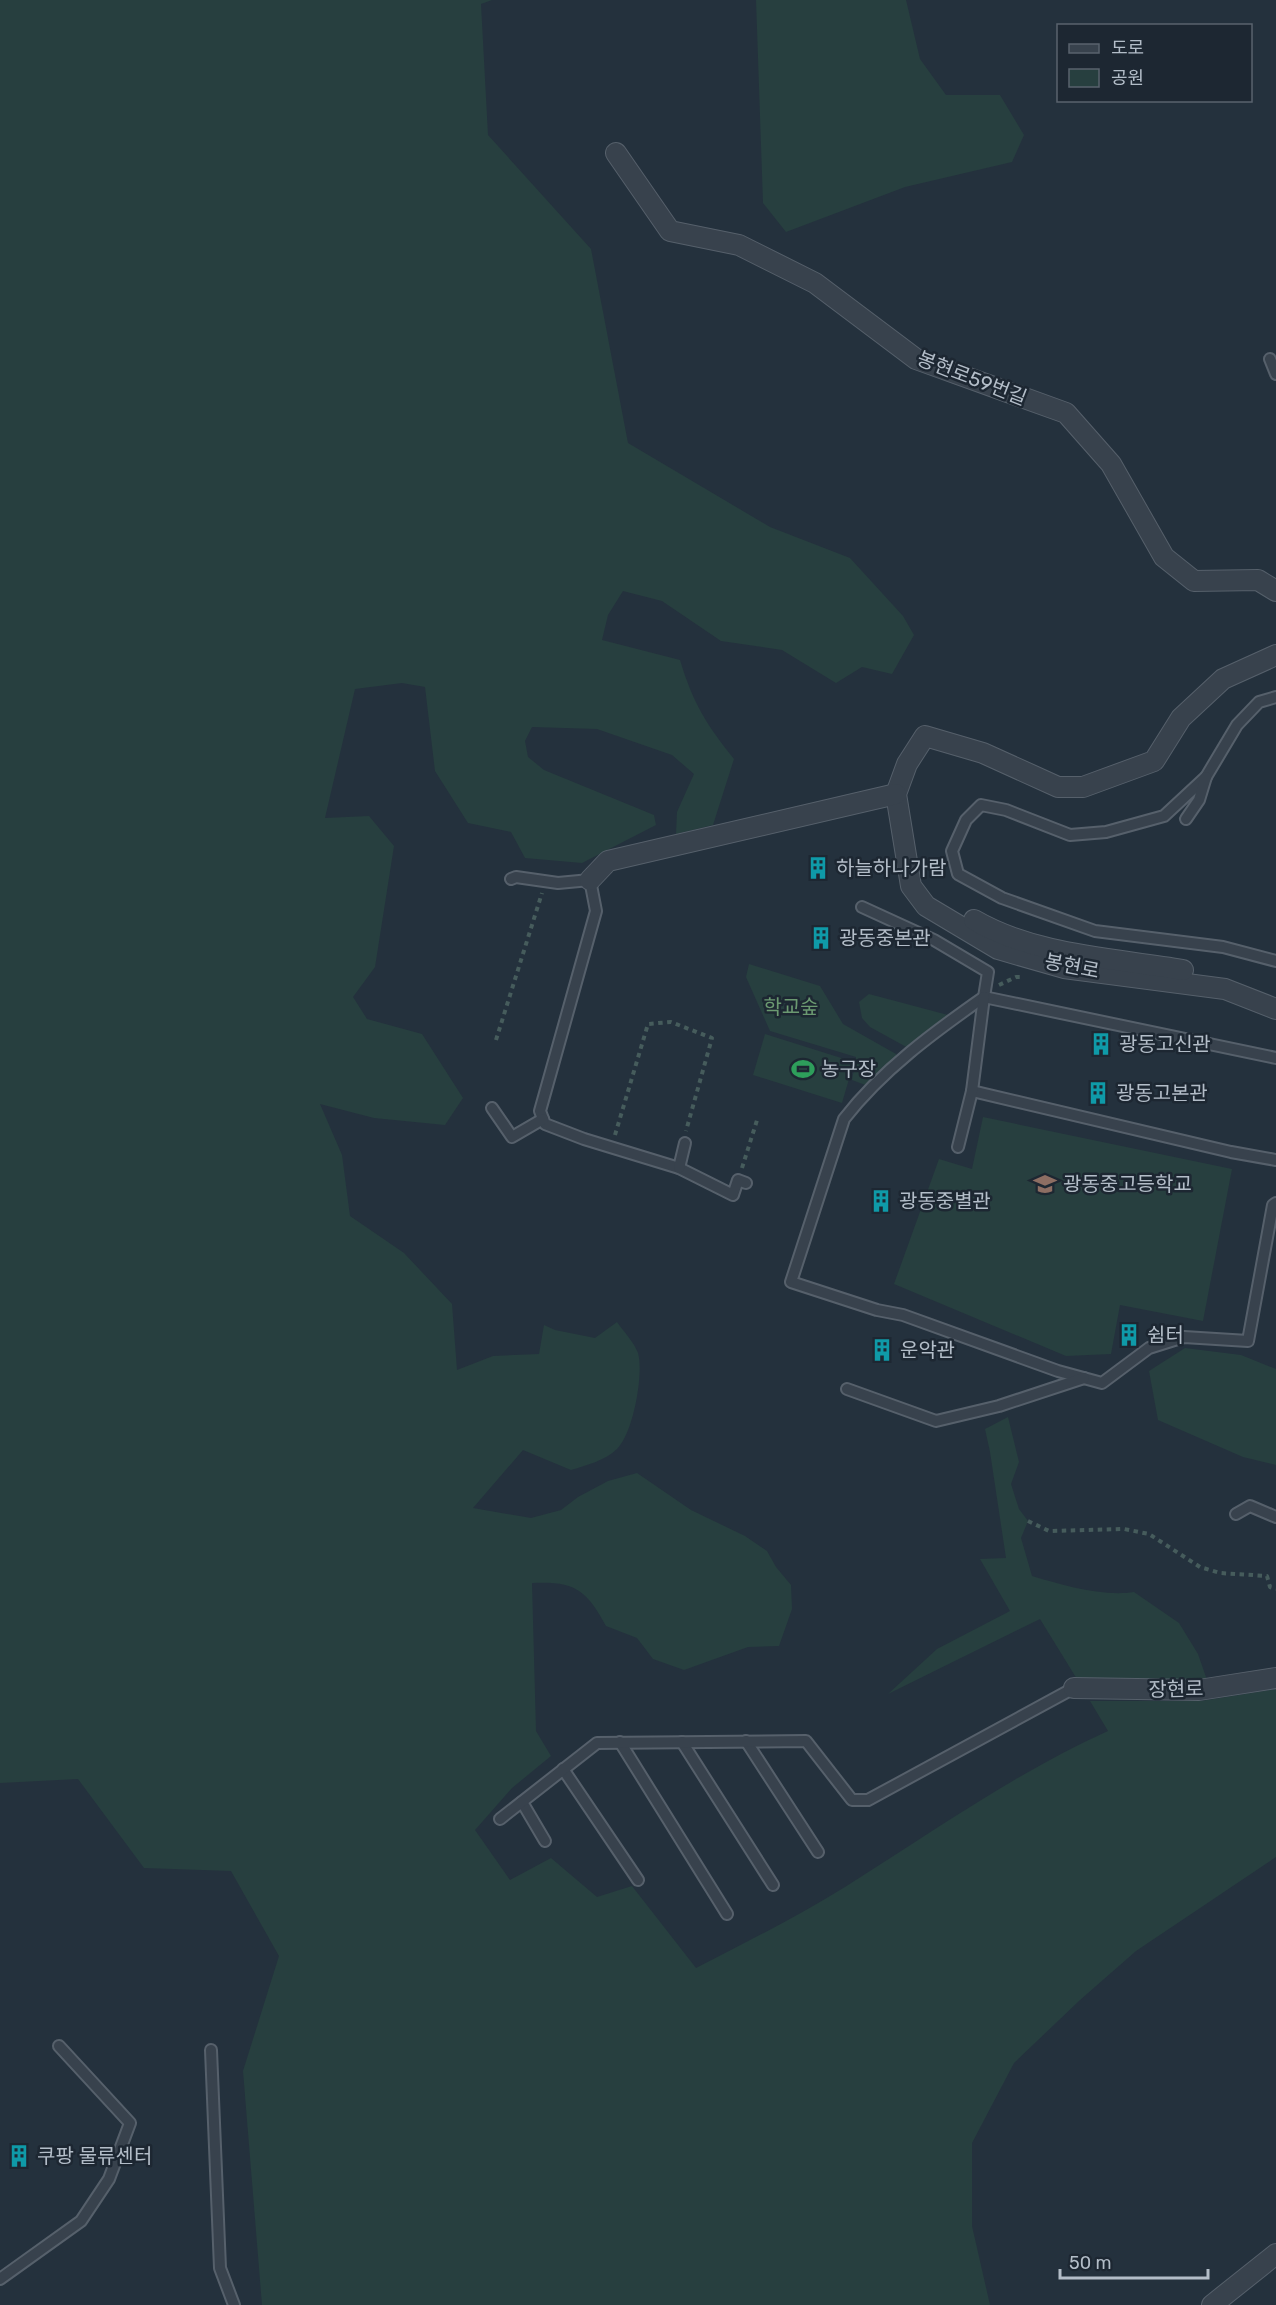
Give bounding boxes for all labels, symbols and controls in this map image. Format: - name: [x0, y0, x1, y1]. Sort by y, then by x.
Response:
- legend: [1057, 24, 1252, 102]
- text: 도로: [1111, 37, 1144, 59]
- text: 공원: [1111, 67, 1144, 89]
- street label: 봉현로59번길: [914, 346, 1030, 410]
- building icon: 하늘하나가람: [805, 855, 831, 881]
- place label: 하늘하나가람: [836, 856, 946, 880]
- building icon: 광동중본관: [808, 925, 834, 951]
- place label: 광동중본관: [839, 926, 931, 950]
- street label: 봉현로: [1043, 949, 1101, 983]
- park label: 학교숲: [763, 995, 819, 1019]
- building icon: 광동고신관: [1088, 1031, 1114, 1057]
- place label: 광동고신관: [1119, 1032, 1211, 1056]
- sports icon: 농구장: [790, 1056, 816, 1082]
- place label: 농구장: [821, 1057, 876, 1081]
- building icon: 광동고본관: [1085, 1080, 1111, 1106]
- place label: 광동고본관: [1116, 1081, 1208, 1105]
- school or university icon: 광동중고등학교: [1032, 1171, 1058, 1197]
- place label: 광동중고등학교: [1063, 1172, 1192, 1196]
- building icon: 광동중별관: [868, 1188, 894, 1214]
- place label: 광동중별관: [899, 1189, 991, 1213]
- building icon: 쉼터: [1116, 1322, 1142, 1348]
- place label: 쉼터: [1147, 1323, 1184, 1347]
- building icon: 운악관: [869, 1337, 895, 1363]
- place label: 운악관: [900, 1338, 955, 1362]
- street label: 장현로: [1148, 1677, 1204, 1701]
- building icon: 쿠팡 물류센터: [6, 2143, 32, 2169]
- place label: 쿠팡 물류센터: [37, 2144, 152, 2168]
- scale bar: [1060, 2242, 1208, 2280]
- text: 50 m: [1069, 2252, 1112, 2274]

